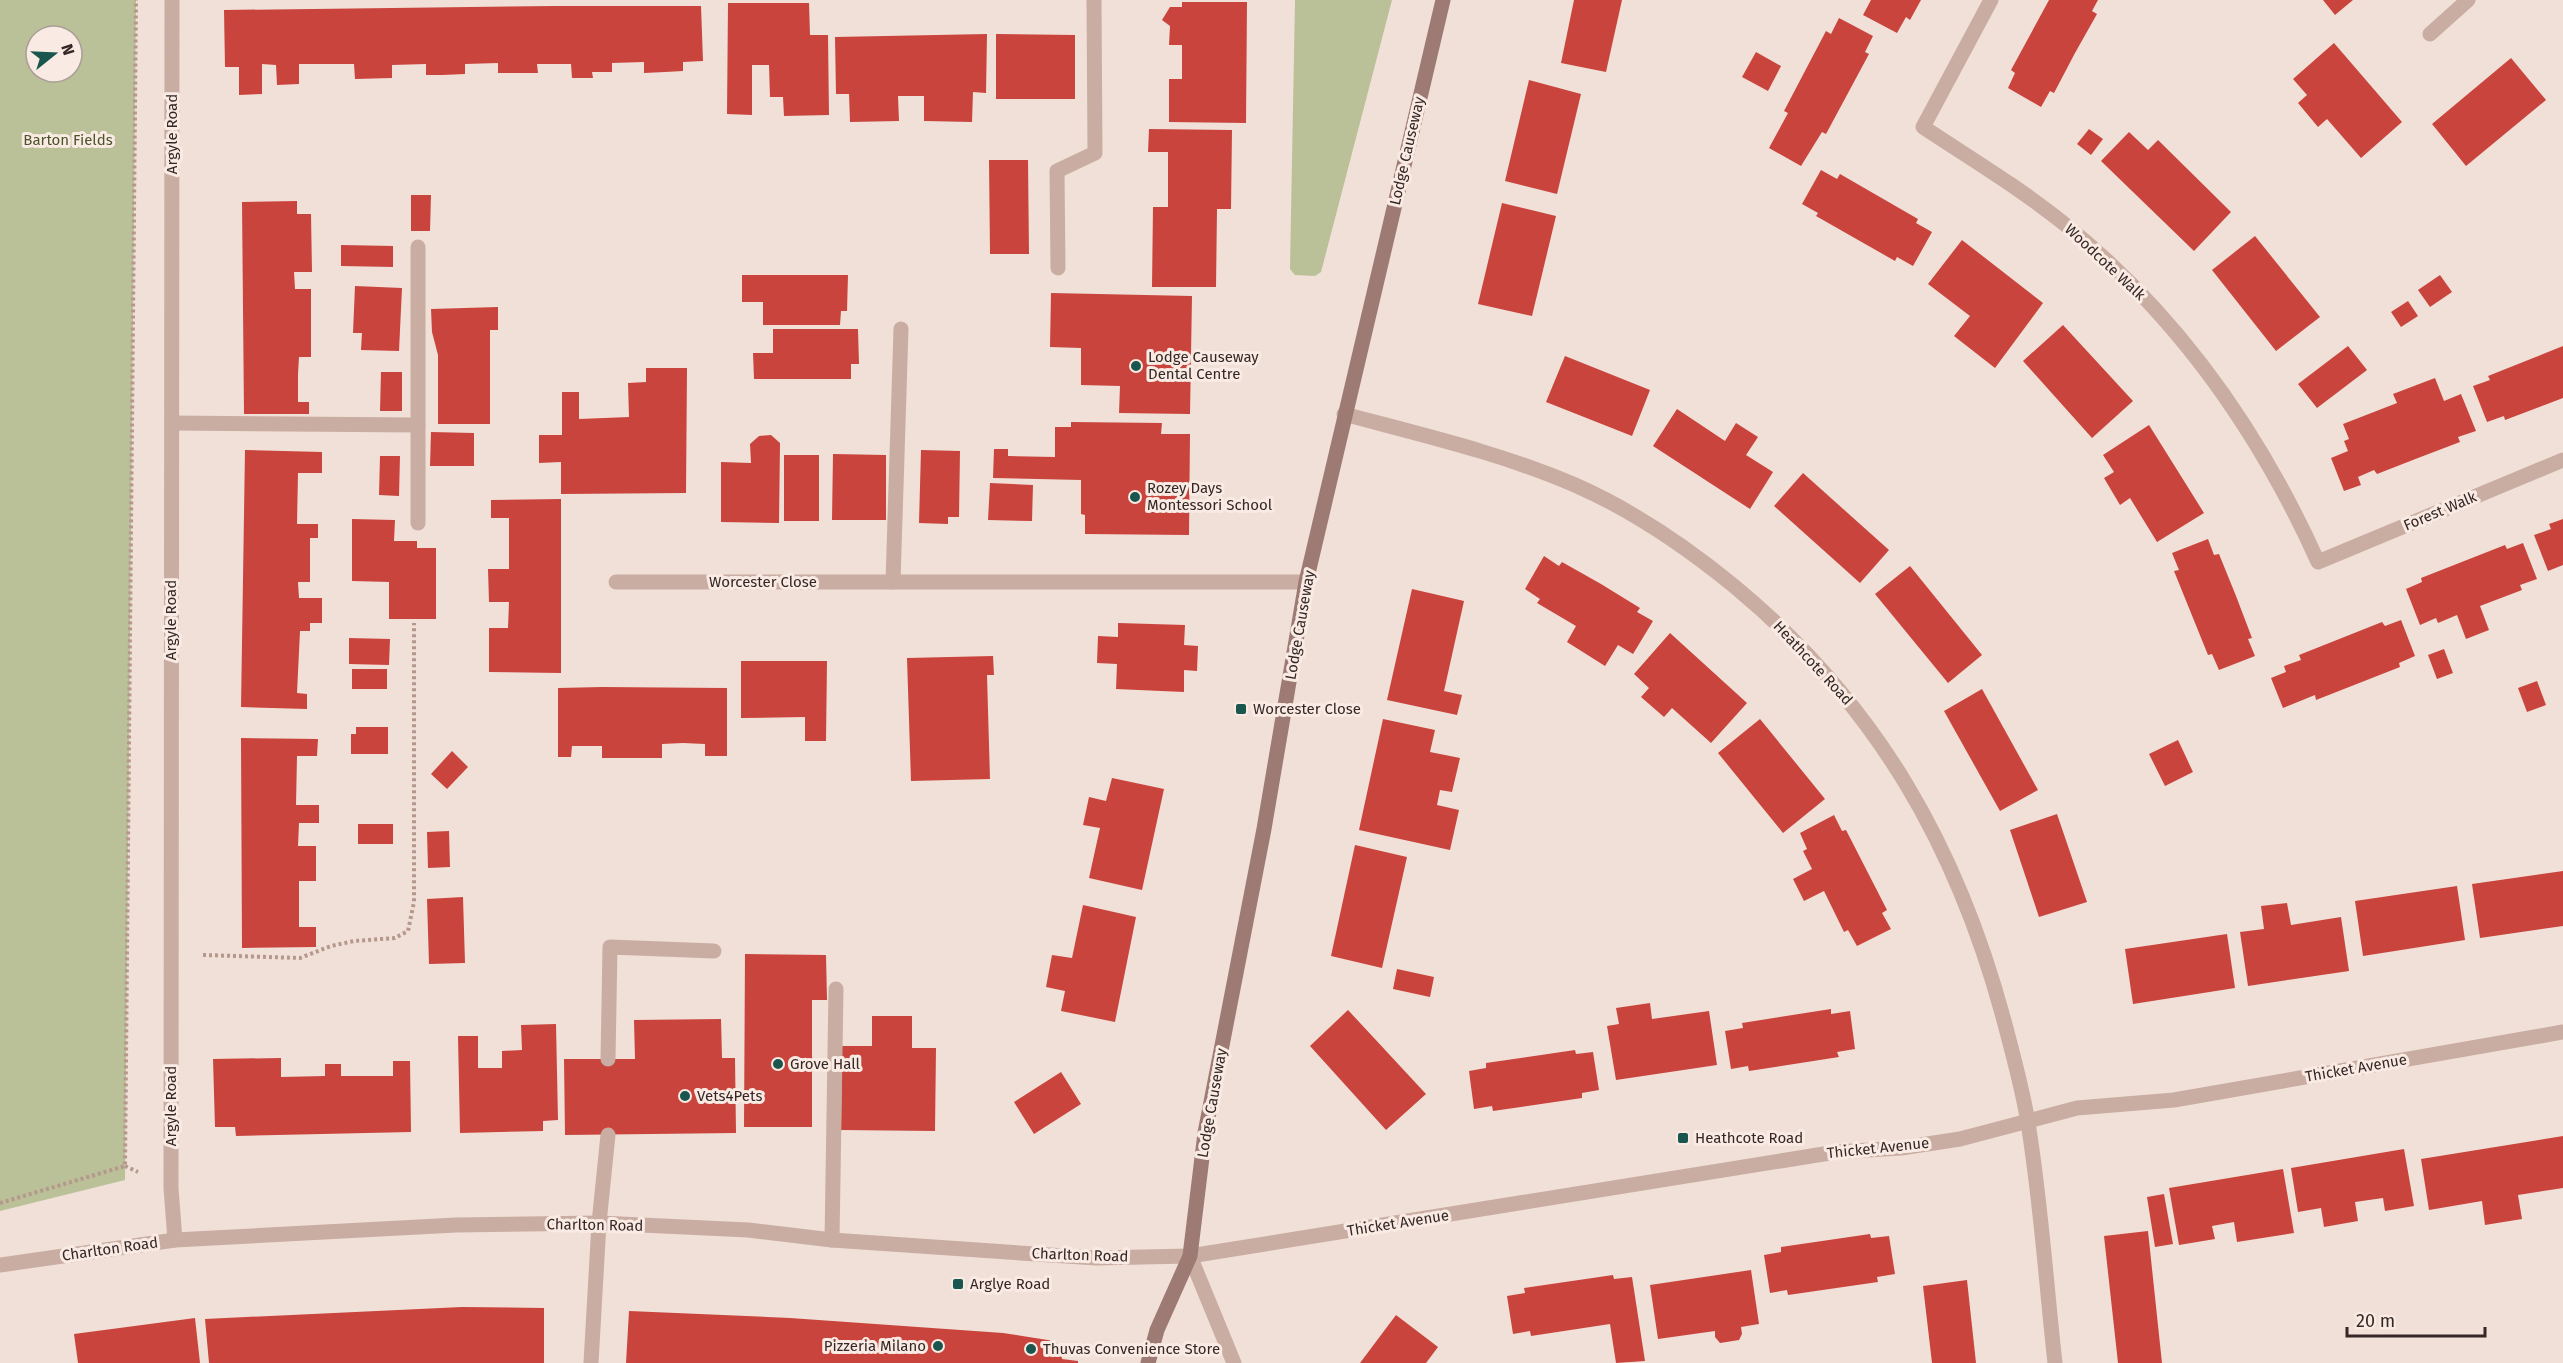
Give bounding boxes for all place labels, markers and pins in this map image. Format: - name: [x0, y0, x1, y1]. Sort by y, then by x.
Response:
- place label: Lodge Causeway Dental Centre: [1148, 348, 1259, 383]
- marker: Lodge Causeway Dental Centre: [1129, 359, 1143, 373]
- place label: Rozey Days Montessori School: [1147, 479, 1273, 514]
- marker: Rozey Days Montessori School: [1128, 490, 1142, 504]
- place label: Worcester Close: [1253, 700, 1361, 718]
- marker: Worcester Close: [1234, 702, 1248, 716]
- place label: Grove Hall: [790, 1055, 861, 1073]
- marker: Grove Hall: [771, 1057, 785, 1071]
- place label: Vets4Pets: [697, 1087, 762, 1105]
- marker: Vets4Pets: [678, 1089, 692, 1103]
- place label: Heathcote Road: [1695, 1129, 1803, 1147]
- marker: Heathcote Road: [1676, 1131, 1690, 1145]
- place label: Arglye Road: [970, 1275, 1050, 1293]
- marker: Arglye Road: [951, 1277, 965, 1291]
- place label: Pizzeria Milano: [824, 1337, 926, 1355]
- marker: Pizzeria Milano: [931, 1339, 945, 1353]
- place label: Thuvas Convenience Store: [1043, 1340, 1220, 1358]
- marker: Thuvas Convenience Store: [1024, 1342, 1038, 1356]

